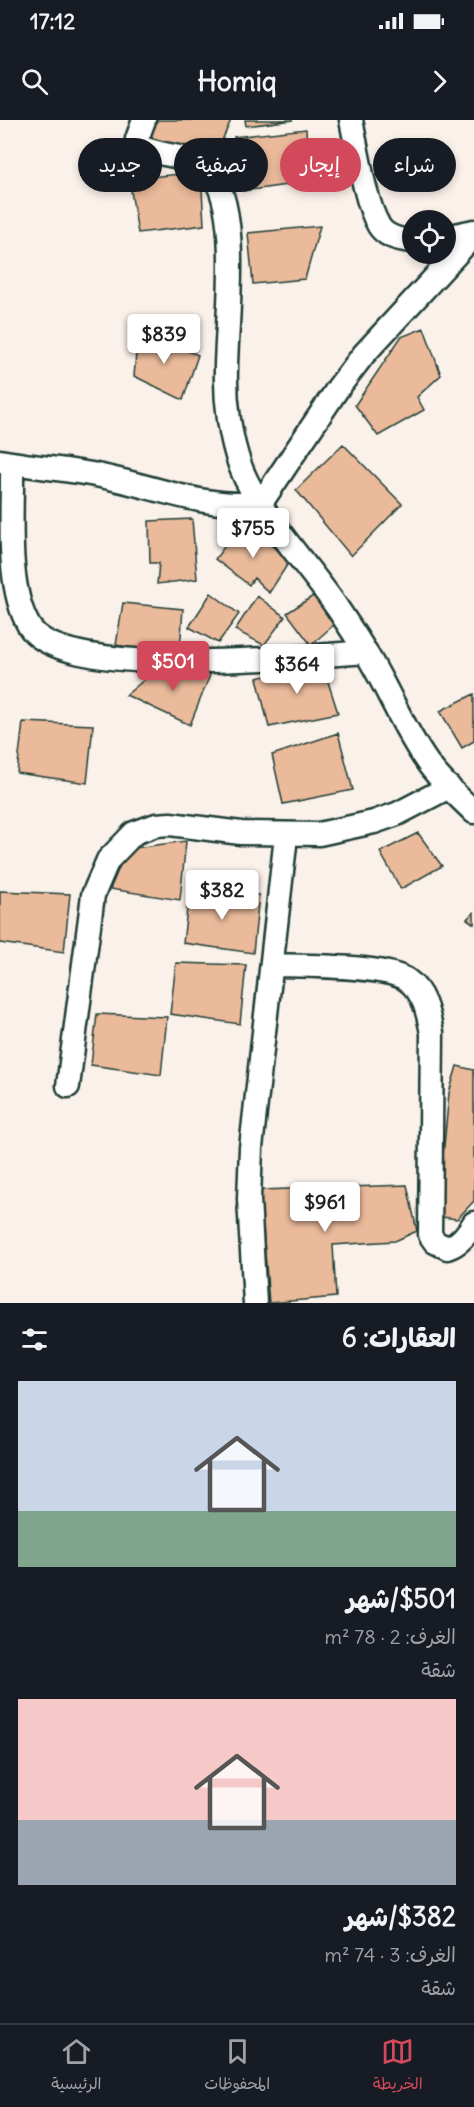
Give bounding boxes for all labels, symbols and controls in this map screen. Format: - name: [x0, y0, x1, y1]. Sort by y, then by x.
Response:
- text: 17:12: [30, 7, 75, 35]
- text: Homiq: [197, 64, 277, 98]
- icon: search: [18, 65, 51, 98]
- icon: forward: [423, 65, 456, 98]
- chip: جديد: [78, 138, 162, 192]
- chip: تصفية: [174, 138, 268, 192]
- chip: إيجار: [280, 138, 361, 192]
- chip: شراء: [373, 138, 456, 192]
- map controls: [402, 210, 456, 264]
- button: locate: [402, 210, 456, 264]
- pin: $839: [128, 314, 200, 365]
- text: $839: [141, 321, 187, 346]
- pin: $755: [217, 508, 289, 559]
- text: $755: [231, 515, 275, 540]
- pin: $501: [137, 641, 209, 692]
- pin: $364: [261, 644, 333, 695]
- text: $501: [151, 648, 195, 673]
- text: $364: [274, 651, 320, 676]
- pin: $382: [186, 870, 258, 921]
- text: $382: [200, 877, 244, 902]
- pin: $961: [289, 1182, 361, 1233]
- text: $961: [304, 1189, 346, 1214]
- text: العقارات: 6: [342, 1321, 456, 1354]
- icon: filters: [18, 1323, 51, 1356]
- icon: home: [183, 1420, 291, 1528]
- text: $501/شهر: [347, 1582, 456, 1615]
- text: الغرف: 2 · 78 m²: [325, 1624, 456, 1649]
- text: شقة: [421, 1657, 456, 1682]
- icon: home: [183, 1738, 291, 1846]
- text: $382/شهر: [345, 1900, 456, 1933]
- text: الغرف: 3 · 74 m²: [325, 1942, 456, 1967]
- text: شقة: [421, 1975, 456, 2000]
- tab: الرئيسية: [51, 2035, 102, 2098]
- tab: المحفوظات: [204, 2035, 270, 2098]
- tab: الخريطة: [373, 2035, 423, 2098]

